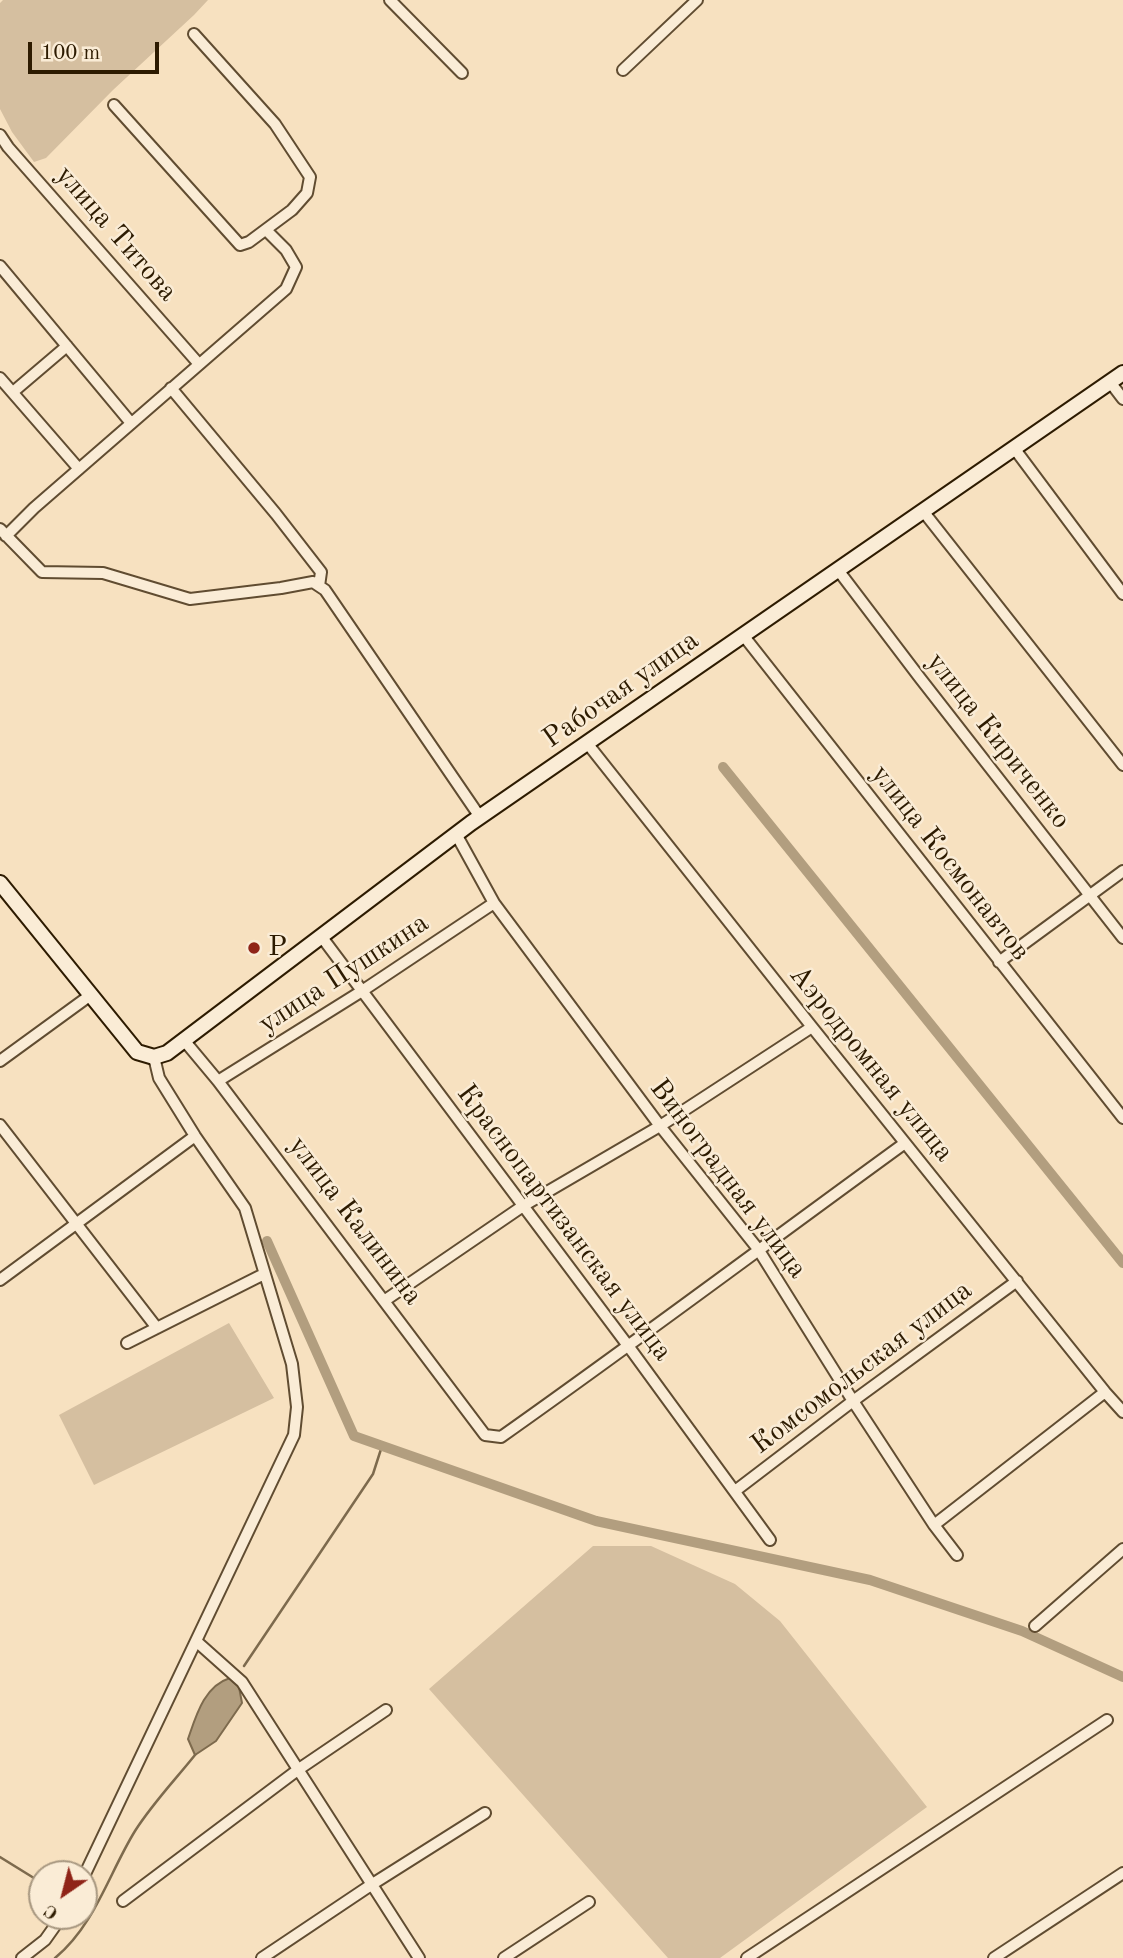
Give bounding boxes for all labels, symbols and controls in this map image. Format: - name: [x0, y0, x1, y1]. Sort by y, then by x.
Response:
- scale bar: [32, 28, 163, 72]
- text: 100 m: [41, 43, 100, 64]
- street label: улица Титова: [48, 159, 184, 309]
- street label: Рабочая улица: [537, 624, 705, 756]
- street label: улица Кириченко: [919, 646, 1077, 836]
- street label: улица Космонавтов: [863, 758, 1037, 968]
- street label: улица Пушкина: [253, 907, 435, 1041]
- place label: Р: [268, 931, 287, 965]
- marker: Р: [246, 940, 262, 956]
- street label: Аэродромная улица: [781, 959, 961, 1169]
- street label: Виноградная улица: [642, 1073, 814, 1285]
- street label: Краснопартизанская улица: [449, 1078, 679, 1368]
- street label: улица Калинина: [281, 1130, 429, 1312]
- street label: Комсомольская улица: [745, 1274, 979, 1462]
- north arrow: [28, 1860, 98, 1930]
- text: С: [41, 1900, 62, 1922]

